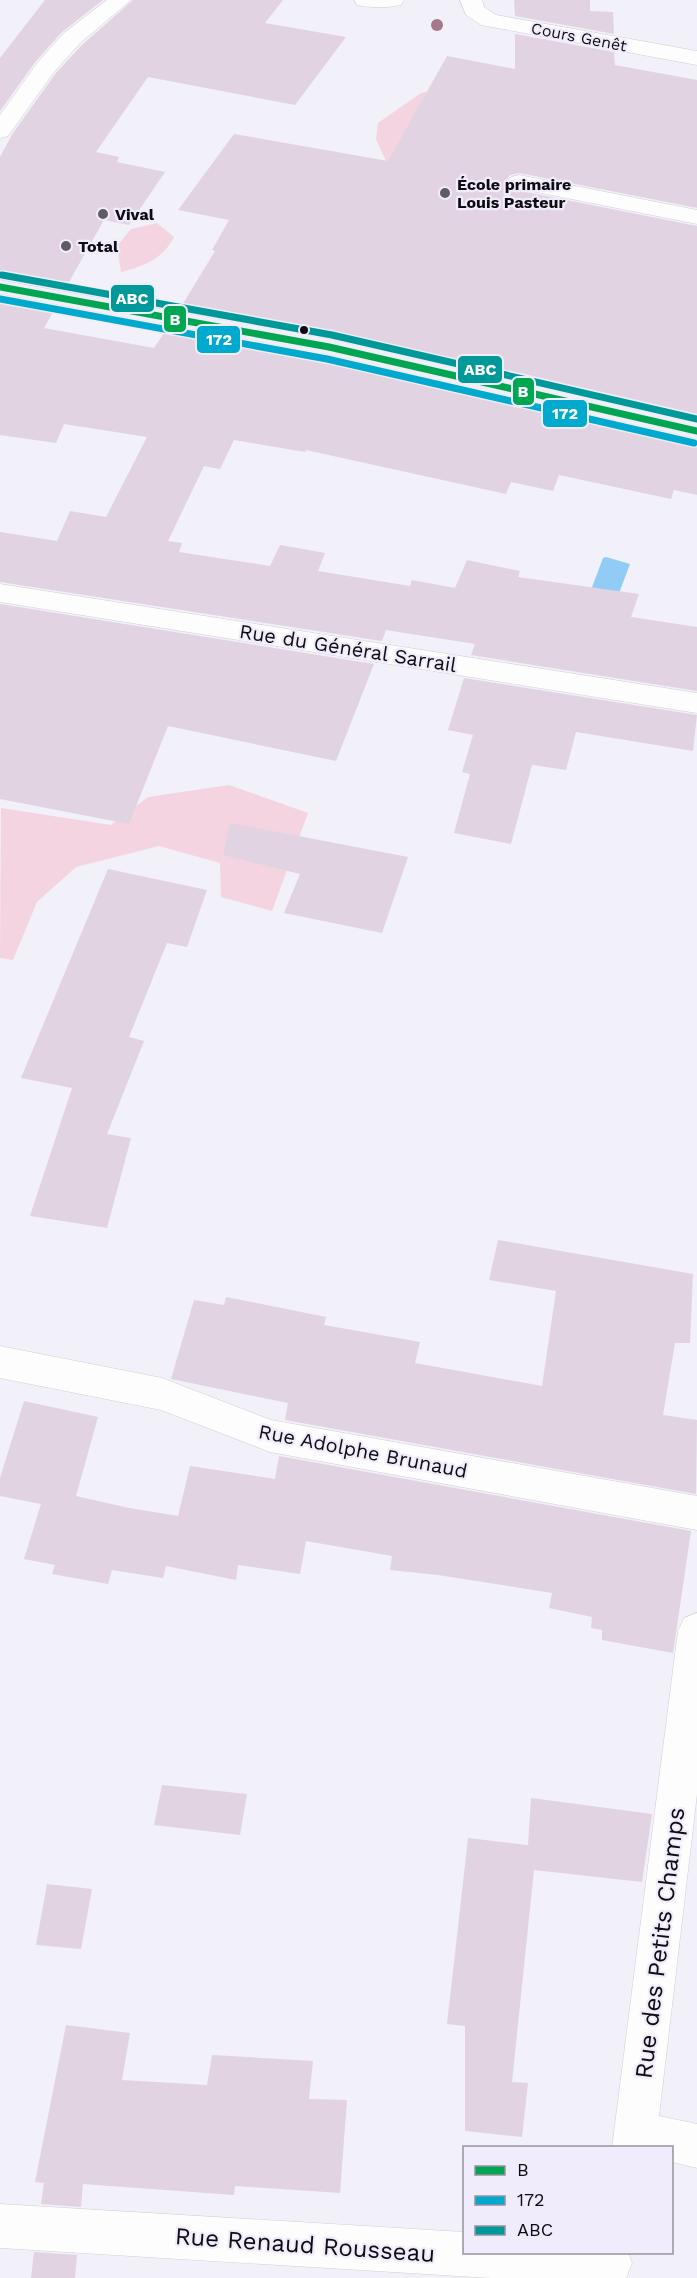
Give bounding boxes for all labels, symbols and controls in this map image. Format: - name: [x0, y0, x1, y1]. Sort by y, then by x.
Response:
- street label: Cours Genêt: [530, 18, 629, 56]
- place label: École primaire Louis Pasteur: [457, 175, 571, 212]
- marker: École primaire Louis Pasteur: [438, 186, 452, 200]
- place label: Vival: [115, 205, 155, 224]
- marker: Vival: [96, 207, 110, 221]
- place label: Total: [78, 237, 119, 256]
- marker: Total: [59, 239, 73, 253]
- line badge: ABC: [110, 284, 155, 313]
- text: ABC: [116, 289, 148, 308]
- line badge: B: [163, 305, 187, 333]
- text: B: [170, 310, 181, 329]
- unlabelled marker: [298, 324, 310, 336]
- line badge: 172: [196, 325, 241, 354]
- text: 172: [206, 330, 232, 349]
- line badge: ABC: [457, 355, 503, 384]
- text: ABC: [464, 360, 496, 379]
- line badge: B: [512, 377, 535, 406]
- text: B: [518, 382, 529, 401]
- line badge: 172: [542, 399, 588, 428]
- text: 172: [552, 404, 578, 423]
- street label: Rue du Général Sarrail: [238, 619, 458, 677]
- street label: Rue Adolphe Brunaud: [257, 1419, 469, 1483]
- street label: Rue des Petits Champs: [629, 1806, 691, 2080]
- legend: [463, 2146, 673, 2254]
- text: B: [517, 2159, 529, 2180]
- text: 172: [517, 2189, 545, 2210]
- text: ABC: [517, 2219, 553, 2240]
- street label: Rue Renaud Rousseau: [174, 2222, 436, 2268]

